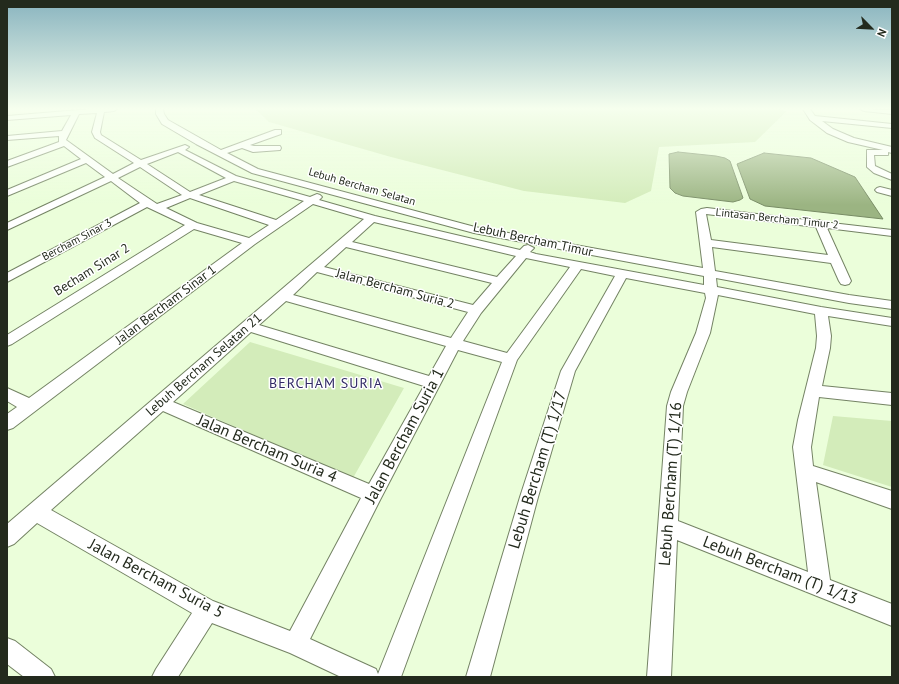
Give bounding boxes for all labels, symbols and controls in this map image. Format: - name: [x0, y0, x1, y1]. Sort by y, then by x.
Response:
- north arrow: [851, 8, 891, 48]
- text: N: [874, 27, 890, 39]
- street label: Lebuh Bercham Selatan: [307, 165, 417, 209]
- street label: Lintasan Bercham Timur 2: [715, 206, 839, 232]
- street label: Bercham Sinar 3: [40, 216, 114, 264]
- street label: Lebuh Bercham Timur: [472, 220, 594, 260]
- street label: Becham Sinar 2: [51, 240, 133, 300]
- street label: Jalan Bercham Sinar 1: [113, 262, 219, 348]
- street label: Jalan Bercham Suria 2: [334, 266, 456, 312]
- street label: Lebuh Bercham Selatan 21: [143, 310, 265, 420]
- street label: Jalan Bercham Suria 1: [361, 365, 449, 507]
- district label: BERCHAM SURIA: [269, 376, 383, 392]
- street label: Lebuh Bercham (T) 1/17: [505, 389, 571, 551]
- street label: Lebuh Bercham (T) 1/16: [656, 401, 686, 567]
- street label: Jalan Bercham Suria 4: [194, 411, 340, 487]
- street label: Lebuh Bercham (T) 1/13: [700, 533, 860, 609]
- street label: Jalan Bercham Suria 5: [85, 535, 227, 623]

